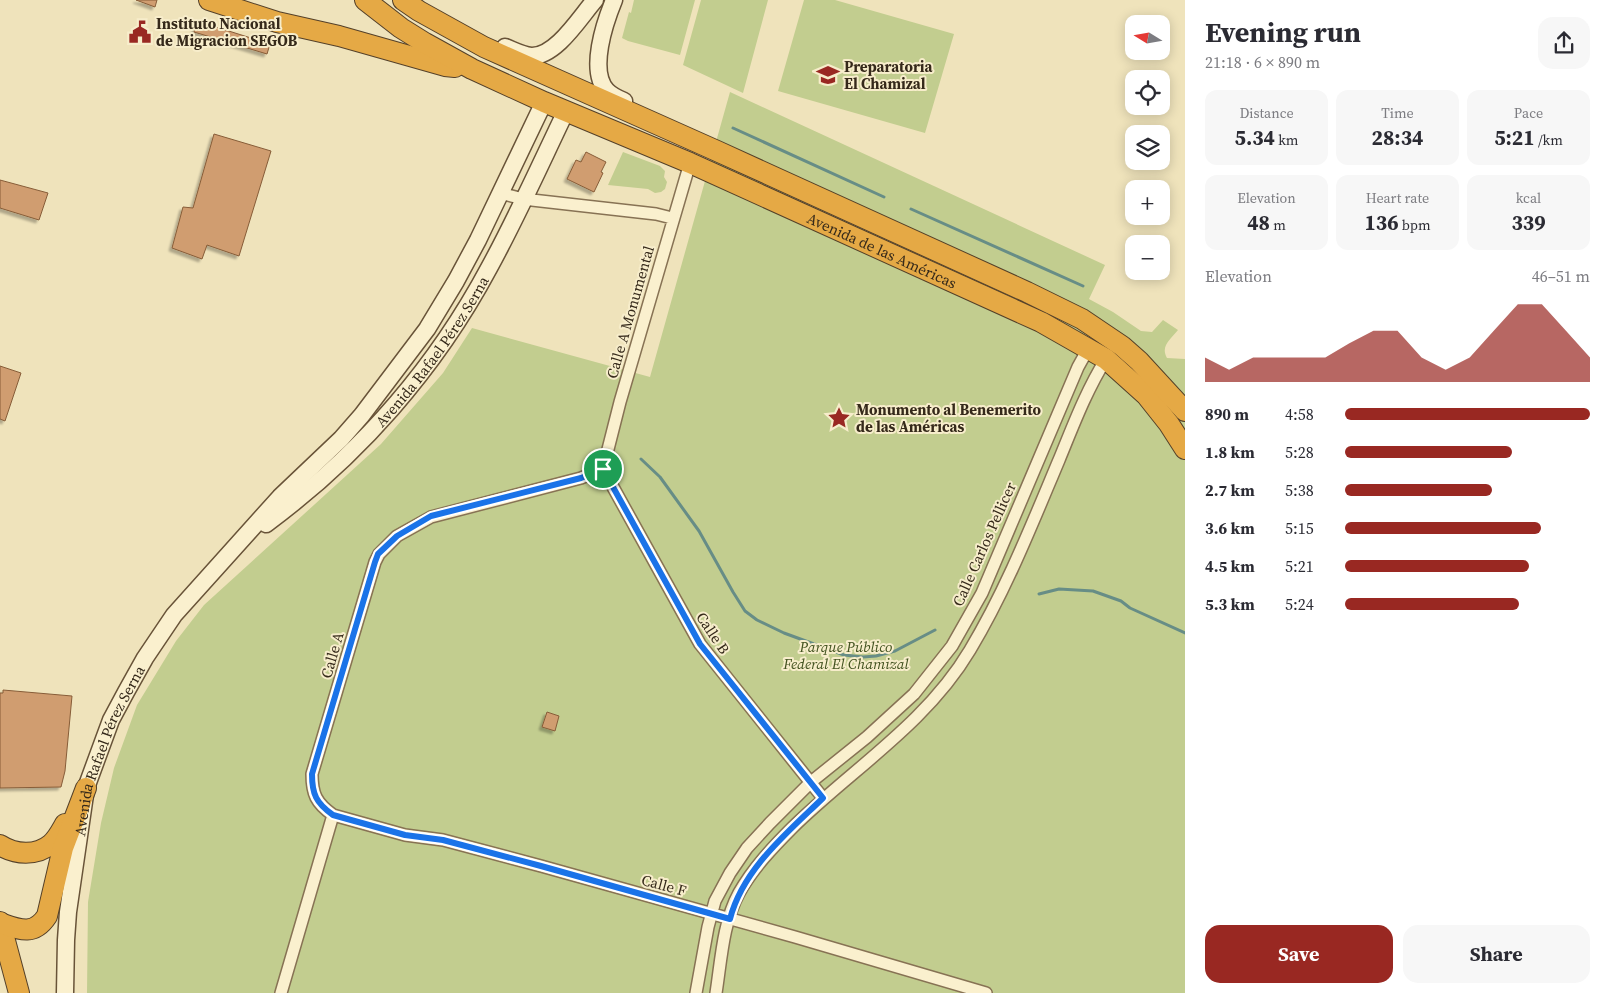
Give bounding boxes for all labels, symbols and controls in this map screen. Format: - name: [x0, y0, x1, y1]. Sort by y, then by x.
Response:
- place label: Instituto Nacional de Migracion SEGOB: [156, 13, 298, 51]
- text: Evening run: [1205, 13, 1361, 51]
- north arrow: [1125, 15, 1170, 60]
- map controls: [1125, 15, 1170, 280]
- button: share: [1538, 17, 1590, 69]
- public building icon: Instituto Nacional de Migracion SEGOB: [127, 19, 153, 45]
- text: 21:18 · 6 × 890 m: [1205, 51, 1320, 73]
- place label: Preparatoria El Chamizal: [844, 56, 934, 94]
- school or university icon: Preparatoria El Chamizal: [815, 62, 841, 88]
- button: locate: [1125, 70, 1170, 115]
- text: Distance: [1239, 103, 1294, 123]
- text: Time: [1381, 103, 1414, 123]
- text: Pace: [1514, 103, 1543, 123]
- text: 5.34: [1235, 123, 1275, 152]
- text: 28:34: [1372, 123, 1423, 152]
- text: 5:21: [1494, 123, 1535, 152]
- button: layers: [1125, 125, 1170, 170]
- text: km: [1275, 130, 1299, 150]
- text: /km: [1535, 130, 1563, 150]
- button: +: [1125, 180, 1170, 225]
- text: Elevation: [1237, 188, 1296, 208]
- text: Heart rate: [1366, 188, 1429, 208]
- text: kcal: [1516, 188, 1541, 208]
- street label: Avenida de las Américas: [804, 207, 960, 293]
- text: 48: [1247, 208, 1270, 237]
- text: 136: [1364, 208, 1399, 237]
- text: 339: [1511, 208, 1546, 237]
- text: m: [1270, 215, 1286, 235]
- text: bpm: [1399, 215, 1431, 235]
- button: −: [1125, 235, 1170, 280]
- street label: Calle A Monumental: [601, 243, 659, 381]
- text: Elevation: [1205, 265, 1272, 287]
- text: 46–51 m: [1532, 265, 1590, 287]
- street label: Avenida Rafael Pérez Serna: [370, 272, 493, 431]
- place label: Monumento al Benemerito de las Américas: [856, 399, 1042, 437]
- text: 890 m: [1205, 403, 1249, 425]
- text: 4:58: [1285, 403, 1314, 425]
- place icon: Monumento al Benemerito de las Américas: [826, 405, 852, 431]
- text: 1.8 km: [1205, 441, 1255, 463]
- text: 5:28: [1285, 441, 1314, 463]
- pin: [582, 448, 624, 490]
- icon: arrive: [589, 455, 617, 483]
- street label: Calle Carlos Pellicer: [947, 478, 1021, 609]
- text: 2.7 km: [1205, 479, 1255, 501]
- text: 5:38: [1285, 479, 1314, 501]
- text: 3.6 km: [1205, 517, 1255, 539]
- text: 5:15: [1285, 517, 1314, 539]
- text: 4.5 km: [1205, 555, 1255, 577]
- text: 5:21: [1285, 555, 1314, 577]
- text: 5.3 km: [1205, 593, 1255, 615]
- text: 5:24: [1285, 593, 1314, 615]
- street label: Calle B: [691, 608, 735, 658]
- street label: Calle A: [315, 629, 349, 681]
- park label: Parque Público Federal El Chamizal: [782, 636, 910, 674]
- street label: Avenida Rafael Pérez Serna: [69, 661, 150, 837]
- street label: Calle F: [639, 869, 689, 901]
- button: Save: [1205, 925, 1393, 983]
- button: Share: [1403, 925, 1590, 983]

